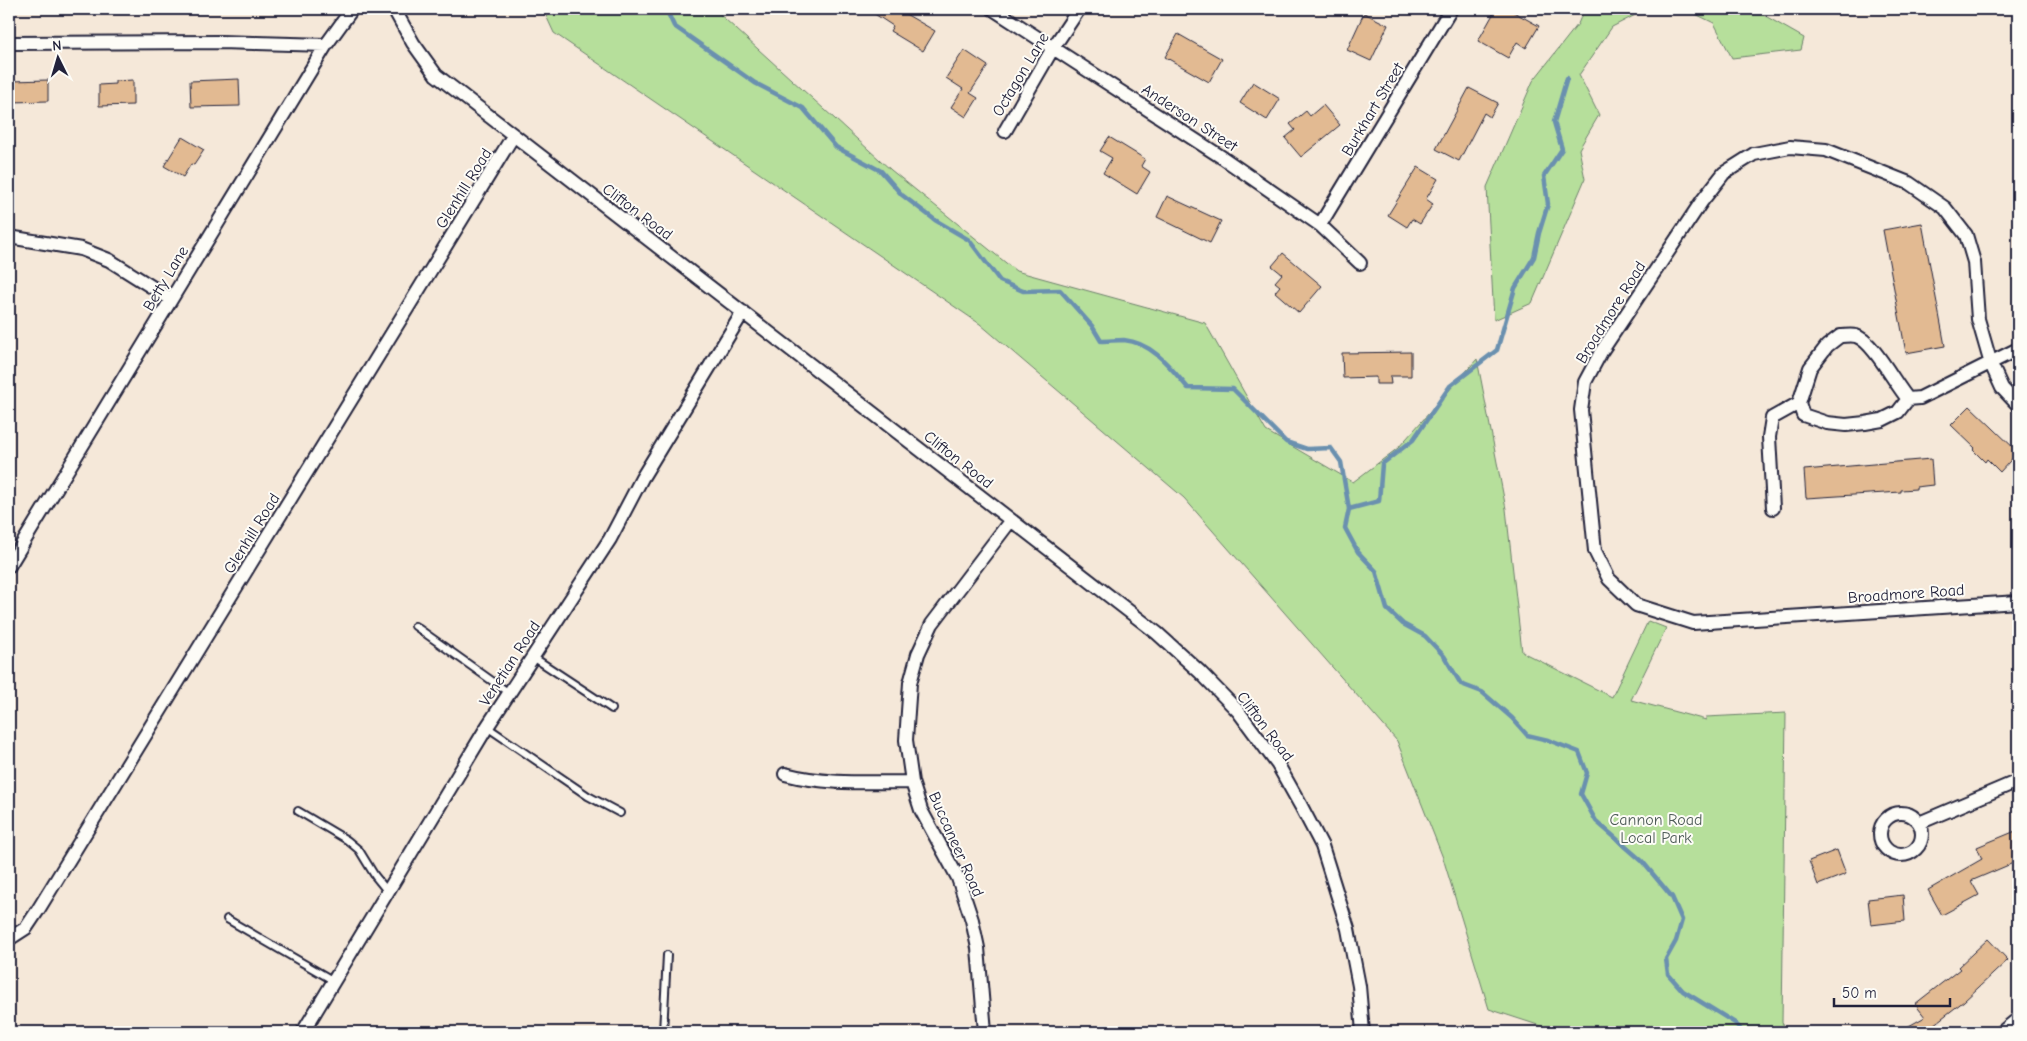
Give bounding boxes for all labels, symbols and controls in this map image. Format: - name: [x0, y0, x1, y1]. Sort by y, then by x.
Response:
- street label: Octagon Lane: [989, 29, 1053, 120]
- north arrow: [32, 32, 82, 82]
- text: N: [52, 37, 62, 54]
- street label: Burkhart Street: [1338, 59, 1408, 159]
- street label: Anderson Street: [1138, 80, 1241, 156]
- street label: Glenhill Road: [432, 145, 496, 232]
- street label: Clifton Road: [599, 180, 676, 244]
- street label: Betty Lane: [139, 243, 192, 314]
- street label: Broadmore Road: [1572, 258, 1649, 367]
- street label: Clifton Road: [920, 427, 997, 492]
- street label: Glenhill Road: [220, 490, 284, 577]
- street label: Broadmore Road: [1847, 581, 1965, 607]
- street label: Venetian Road: [476, 618, 544, 709]
- street label: Clifton Road: [1233, 688, 1297, 765]
- street label: Buccaneer Road: [925, 789, 987, 900]
- park label: Cannon Road Local Park: [1610, 811, 1702, 847]
- scale bar: [1834, 976, 1951, 1008]
- text: 50 m: [1842, 984, 1877, 1002]

